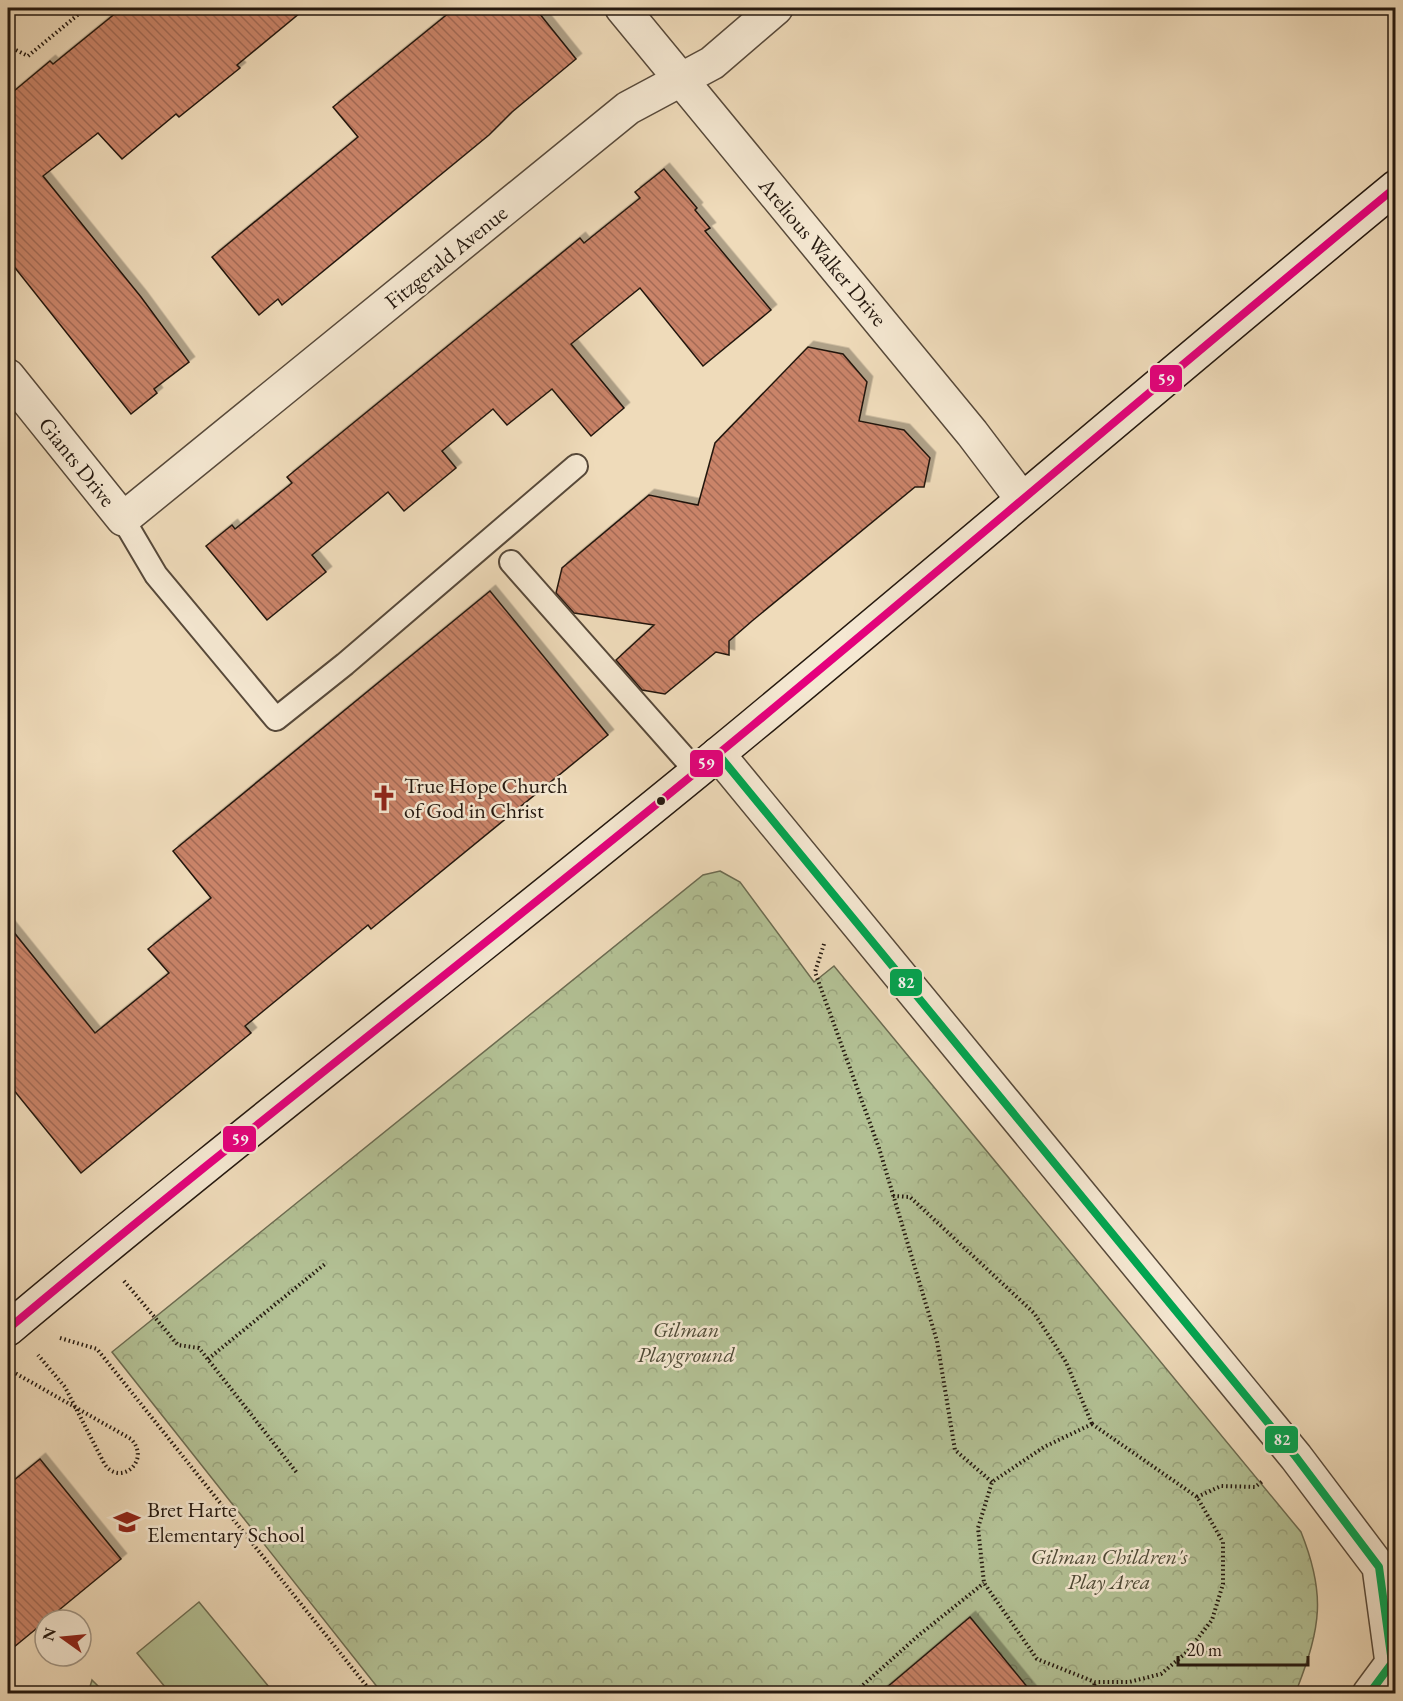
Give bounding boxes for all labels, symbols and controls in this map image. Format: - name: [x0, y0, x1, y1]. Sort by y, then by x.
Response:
- street label: Arelious Walker Drive: [752, 171, 894, 333]
- street label: Fitzgerald Avenue: [379, 198, 514, 315]
- line badge: 59: [1149, 364, 1183, 393]
- text: 59: [1158, 369, 1175, 390]
- street label: Giants Drive: [32, 411, 122, 513]
- line badge: 59: [689, 749, 724, 778]
- text: 59: [698, 753, 715, 774]
- place label: True Hope Church of God in Christ: [404, 771, 568, 825]
- church icon: True Hope Church of God in Christ: [369, 783, 399, 813]
- unlabelled marker: [655, 795, 667, 807]
- line badge: 82: [889, 968, 923, 997]
- text: 82: [898, 972, 915, 993]
- line badge: 59: [222, 1125, 257, 1153]
- text: 59: [232, 1129, 249, 1150]
- park label: Gilman Playground: [637, 1315, 735, 1369]
- line badge: 82: [1264, 1425, 1299, 1454]
- text: 82: [1274, 1429, 1291, 1450]
- place label: Bret Harte Elementary School: [147, 1495, 305, 1549]
- school or university icon: Bret Harte Elementary School: [112, 1507, 142, 1537]
- park label: Gilman Children's Play Area: [1030, 1542, 1188, 1596]
- north arrow: [33, 1608, 93, 1668]
- text: N: [37, 1625, 61, 1643]
- scale bar: [1178, 1629, 1308, 1667]
- text: 20 m: [1187, 1638, 1222, 1661]

